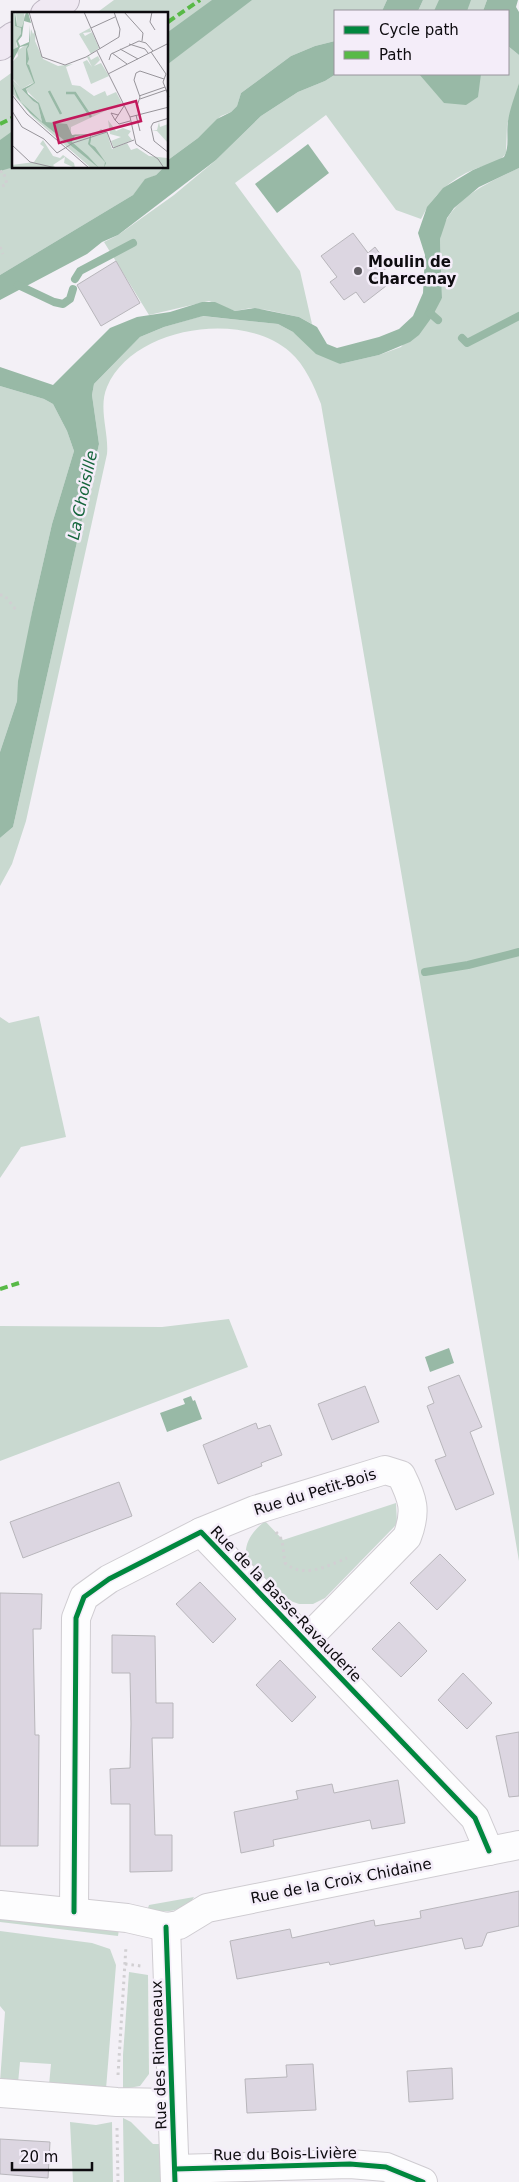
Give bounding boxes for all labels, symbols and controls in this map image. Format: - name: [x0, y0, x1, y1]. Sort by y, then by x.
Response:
- legend: [334, 10, 509, 75]
- inset map: [12, 12, 169, 169]
- text: Cycle path: [379, 21, 459, 39]
- text: Path: [379, 46, 412, 64]
- place label: Moulin de Charcenay: [368, 253, 457, 288]
- marker: Moulin de Charcenay: [352, 265, 364, 277]
- water label: La Choisille: [64, 449, 101, 542]
- street label: Rue du Petit-Bois: [252, 1465, 379, 1519]
- street label: Rue de la Basse-Ravauderie: [207, 1522, 365, 1686]
- street label: Rue de la Croix Chidaine: [249, 1855, 433, 1907]
- street label: Rue des Rimoneaux: [147, 1980, 171, 2130]
- scale bar: [12, 2140, 92, 2172]
- street label: Rue du Bois-Livière: [213, 2144, 357, 2164]
- text: 20 m: [20, 2148, 58, 2166]

